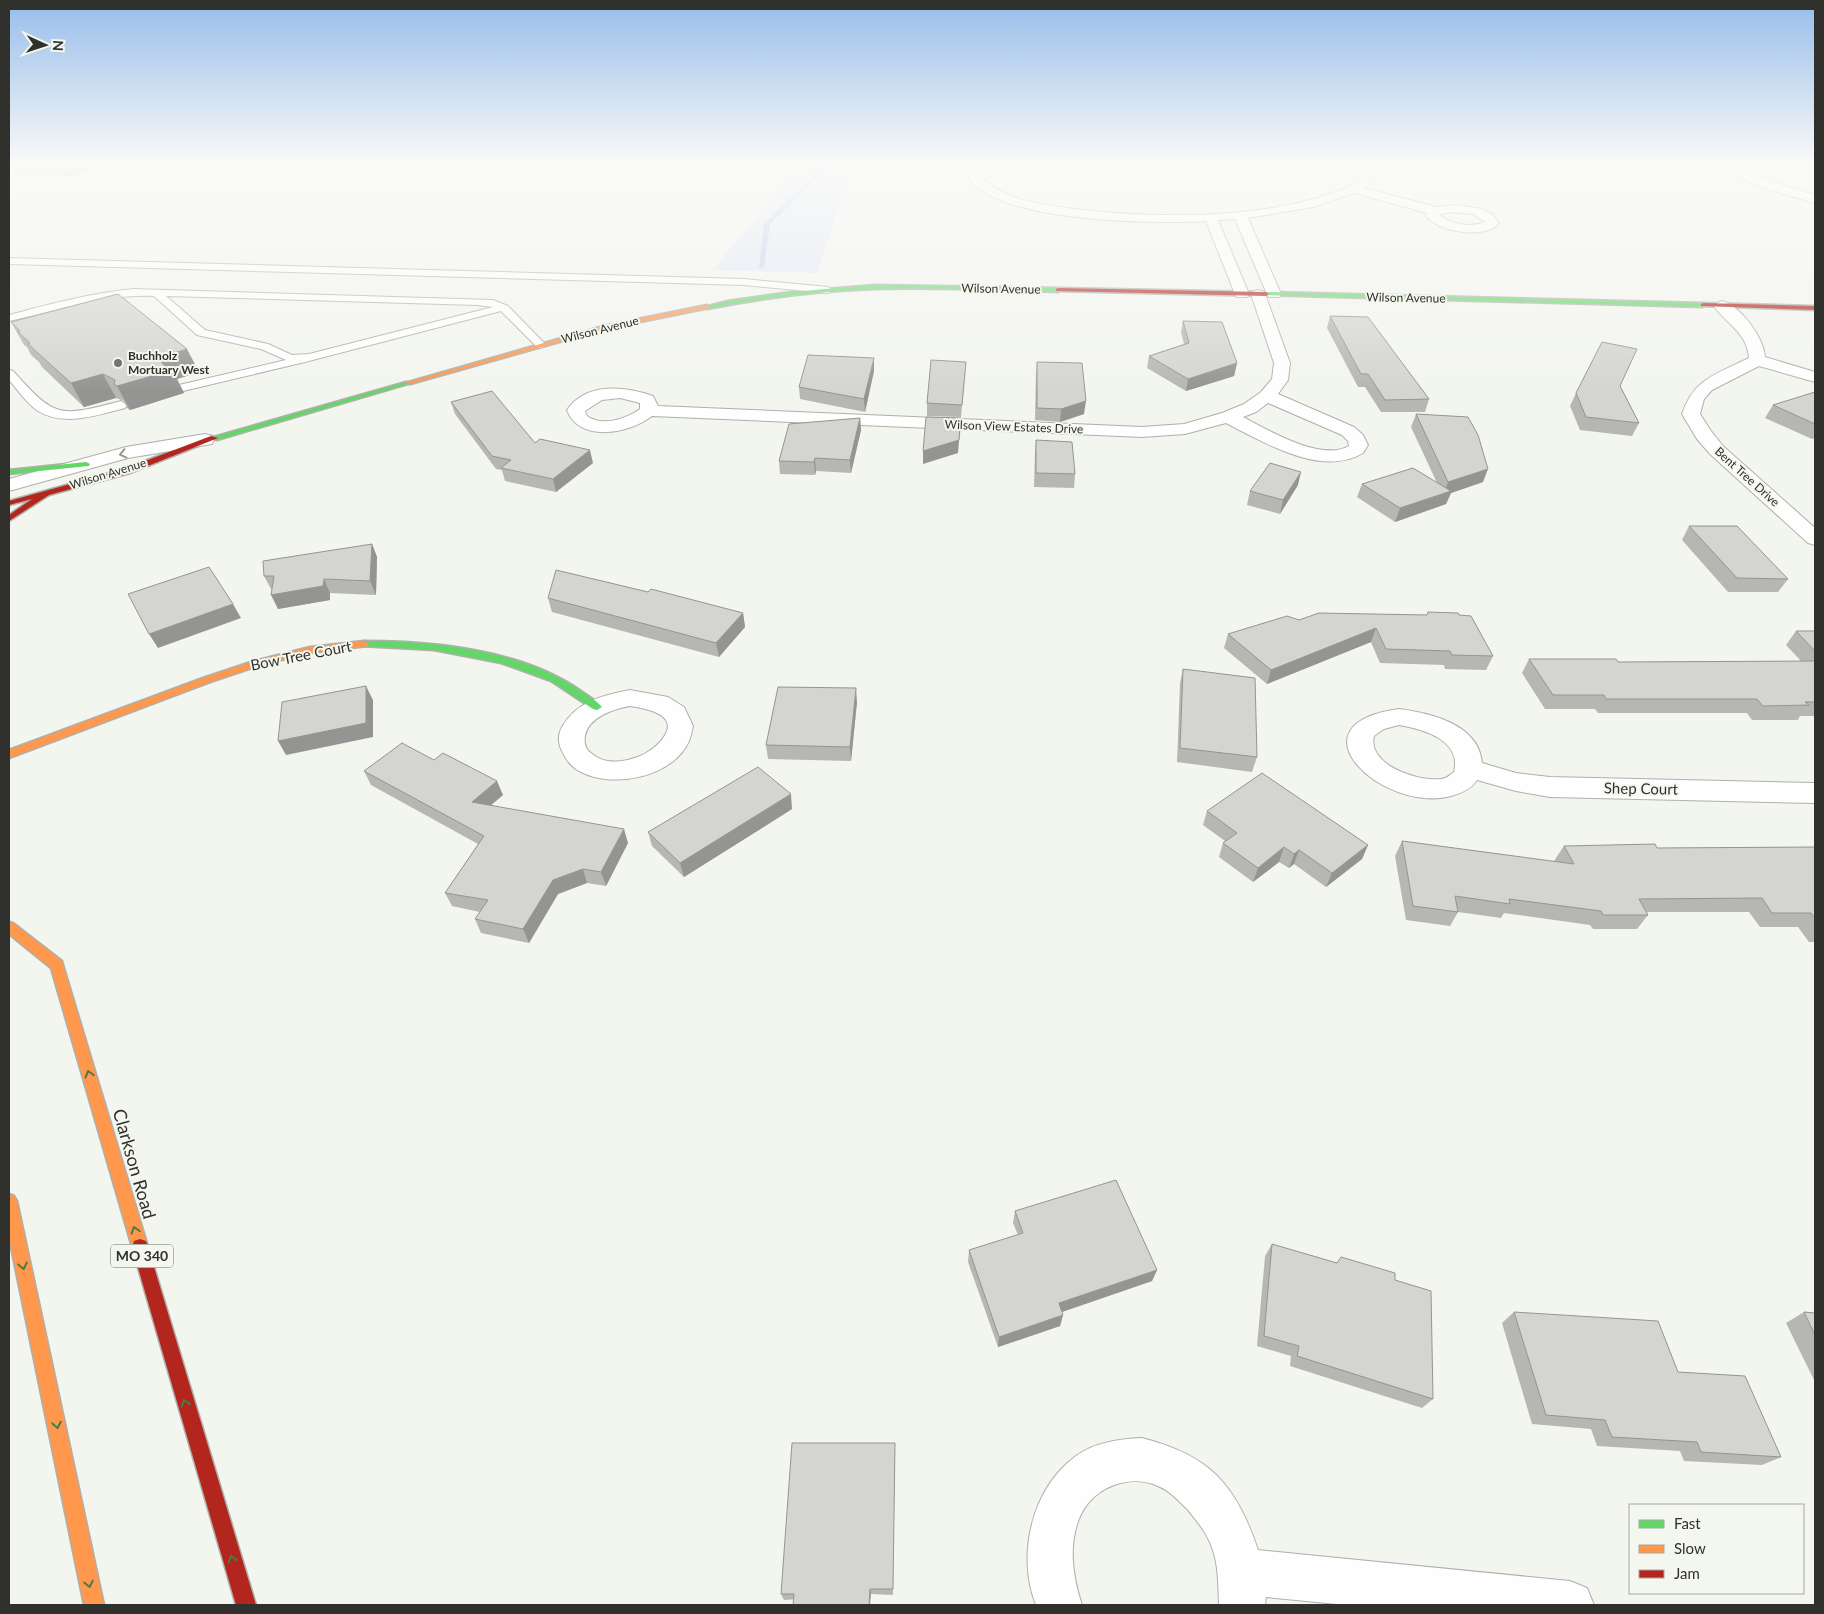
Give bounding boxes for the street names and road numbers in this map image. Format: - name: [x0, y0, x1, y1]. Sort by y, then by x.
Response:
- street label: Wilson Avenue: [961, 280, 1041, 297]
- street label: Wilson Avenue: [1366, 289, 1446, 306]
- street label: Wilson Avenue: [560, 313, 640, 346]
- street label: Wilson View Estates Drive: [944, 417, 1084, 436]
- street label: Bent Tree Drive: [1712, 444, 1783, 510]
- street label: Wilson Avenue: [68, 455, 148, 492]
- street label: Bow Tree Court: [249, 636, 353, 674]
- street label: Shep Court: [1604, 778, 1679, 798]
- street label: Clarkson Road: [109, 1106, 161, 1221]
- road number: MO 340: [111, 1244, 173, 1268]

